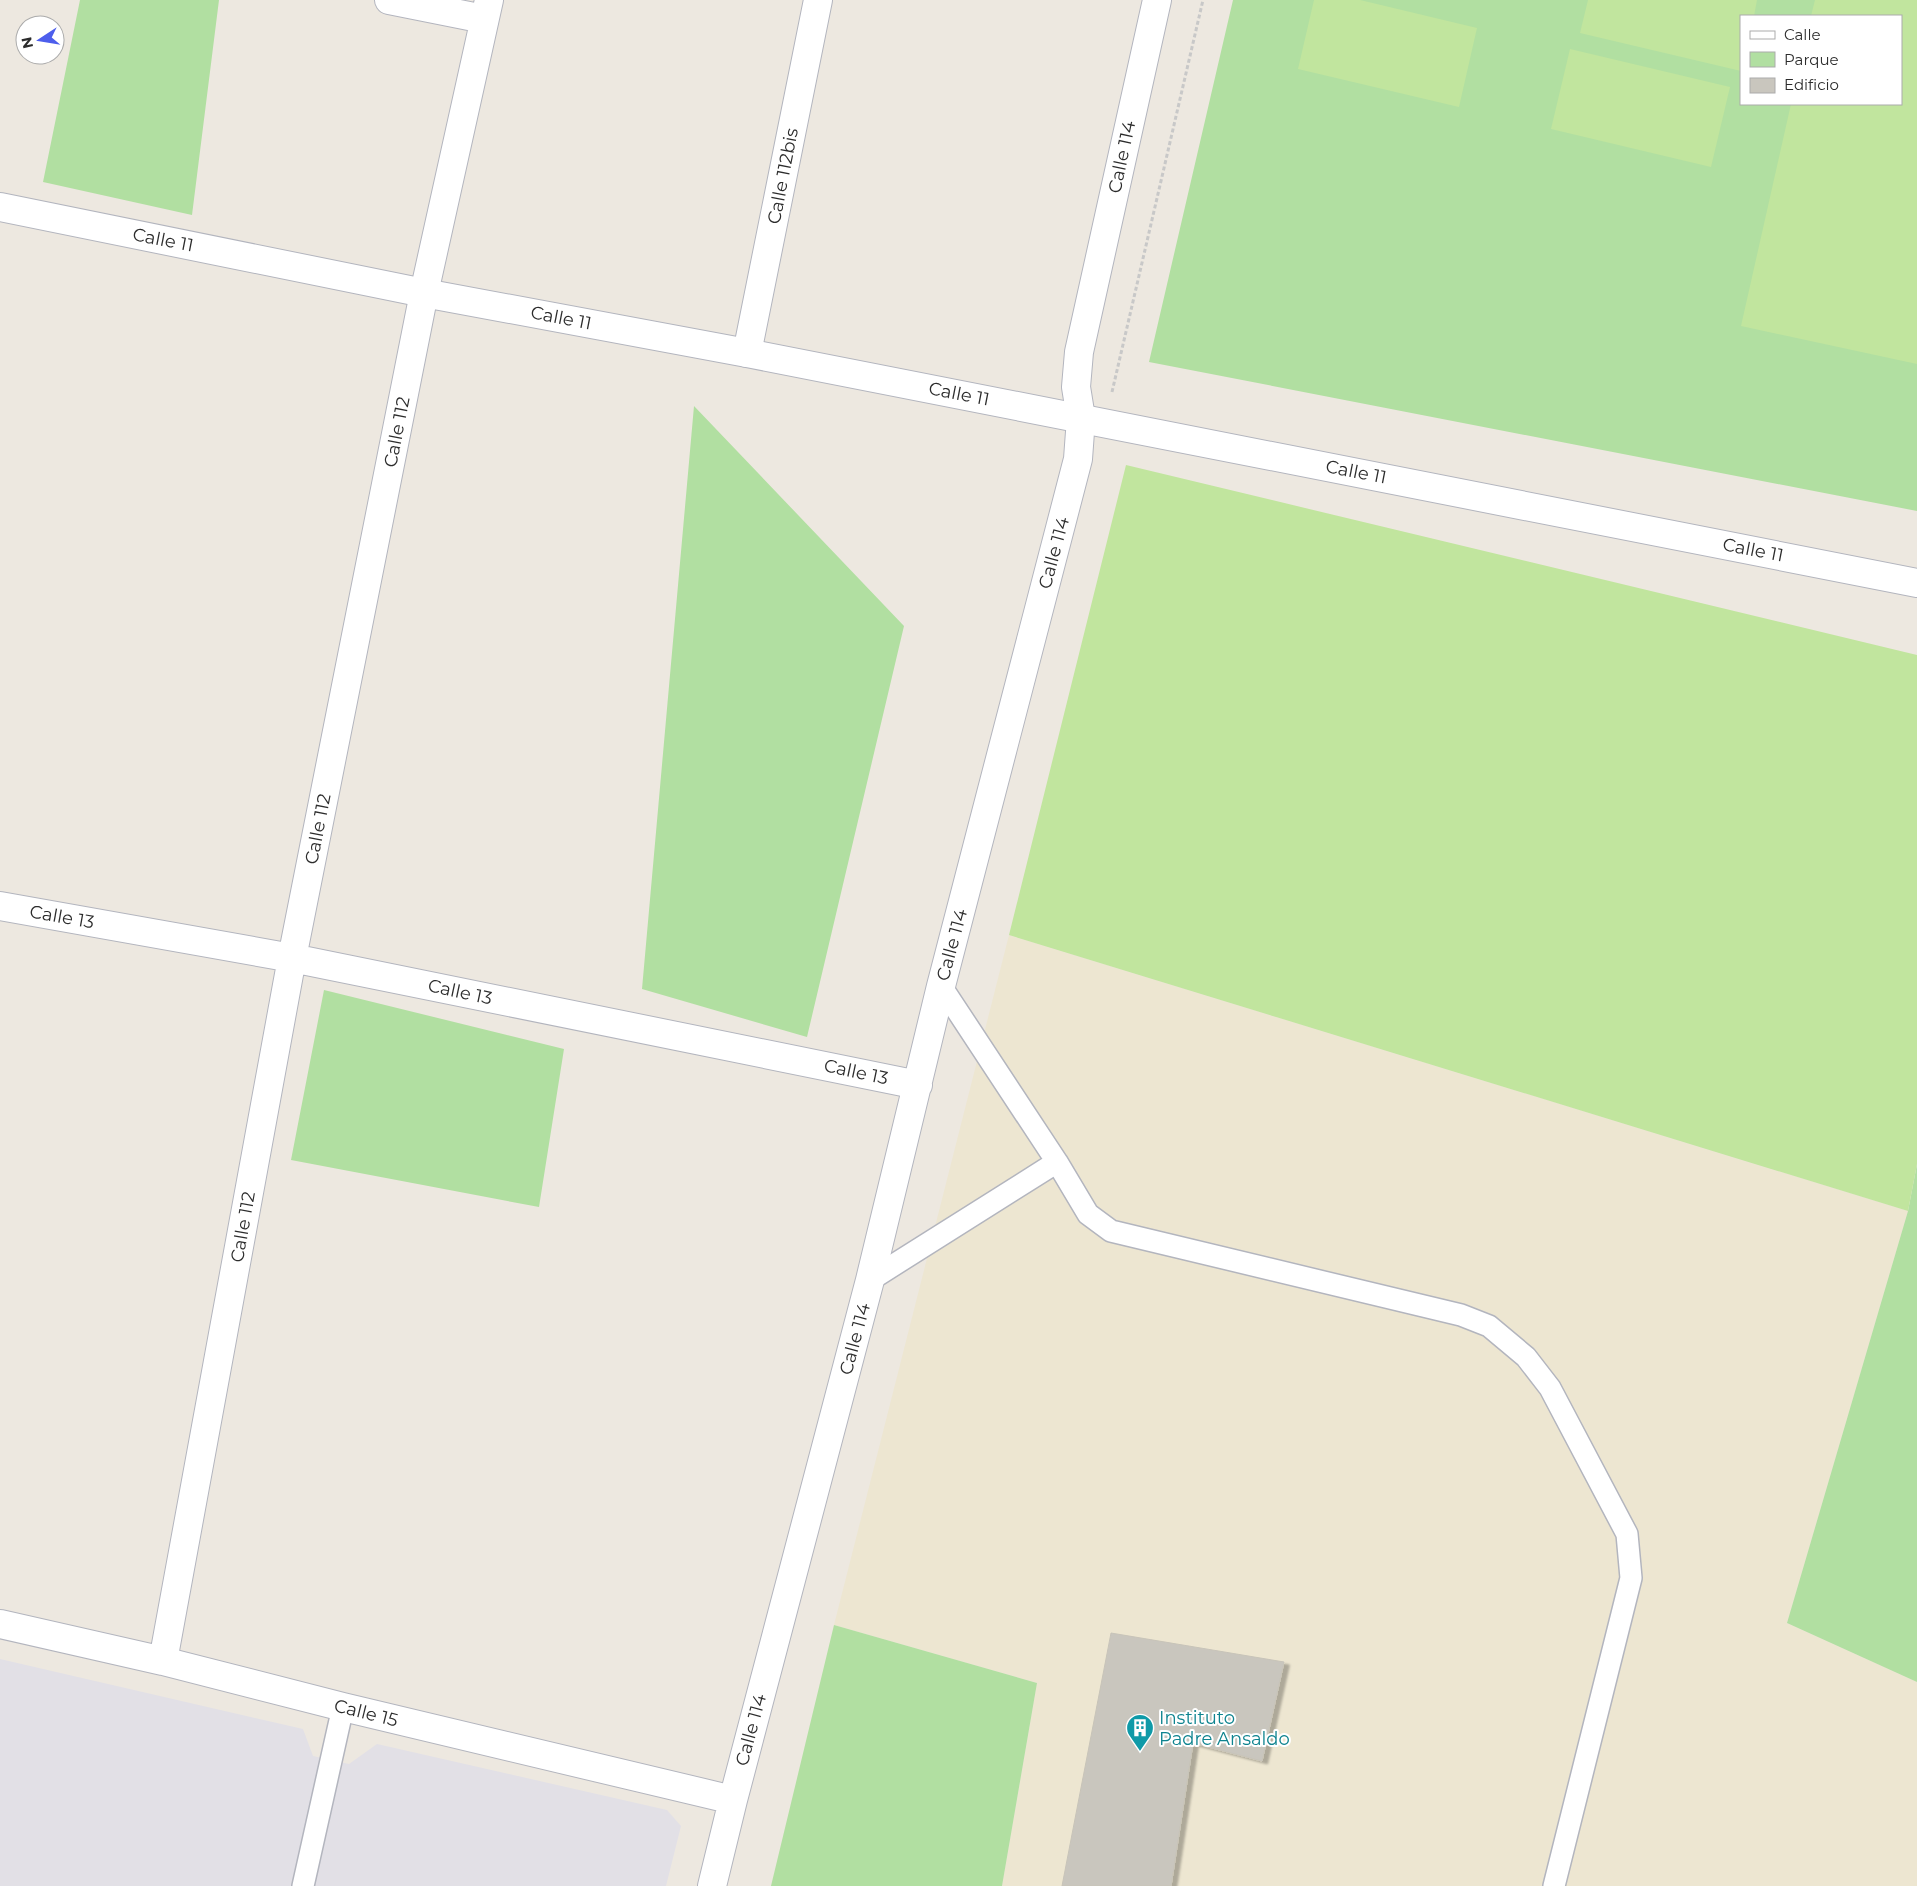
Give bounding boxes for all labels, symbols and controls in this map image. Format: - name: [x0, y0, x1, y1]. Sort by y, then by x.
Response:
- north arrow: [15, 15, 65, 65]
- legend: [1740, 15, 1902, 105]
- text: Calle: [1784, 25, 1821, 44]
- text: N: [17, 35, 37, 50]
- text: Parque: [1784, 50, 1839, 69]
- text: Edificio: [1784, 75, 1839, 94]
- street label: Calle 114: [1104, 119, 1140, 195]
- street label: Calle 112bis: [763, 126, 803, 226]
- street label: Calle 11: [131, 223, 195, 257]
- street label: Calle 11: [529, 301, 593, 335]
- street label: Calle 11: [927, 377, 991, 411]
- street label: Calle 112: [379, 395, 415, 469]
- street label: Calle 11: [1324, 455, 1388, 489]
- street label: Calle 114: [1034, 515, 1074, 591]
- street label: Calle 11: [1721, 533, 1785, 567]
- street label: Calle 112: [300, 792, 336, 866]
- street label: Calle 13: [28, 901, 96, 933]
- street label: Calle 114: [932, 907, 972, 983]
- street label: Calle 13: [426, 974, 494, 1010]
- street label: Calle 13: [822, 1054, 890, 1090]
- street label: Calle 112: [226, 1190, 260, 1264]
- street label: Calle 114: [835, 1301, 875, 1377]
- street label: Calle 114: [731, 1692, 771, 1768]
- street label: Calle 15: [332, 1694, 400, 1732]
- place label: Instituto Padre Ansaldo: [1159, 1707, 1290, 1750]
- building icon: Instituto Padre Ansaldo: [1125, 1713, 1155, 1752]

